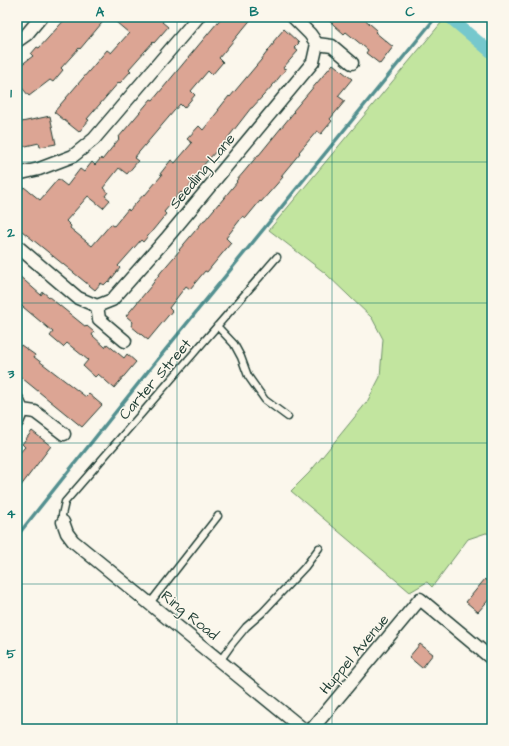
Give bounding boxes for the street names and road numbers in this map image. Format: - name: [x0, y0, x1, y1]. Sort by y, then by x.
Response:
- street label: Seedling Lane: [164, 129, 241, 214]
- street label: Carter Street: [114, 334, 197, 424]
- street label: Ring Road: [156, 586, 223, 646]
- street label: Huppel Avenue: [315, 610, 394, 699]

